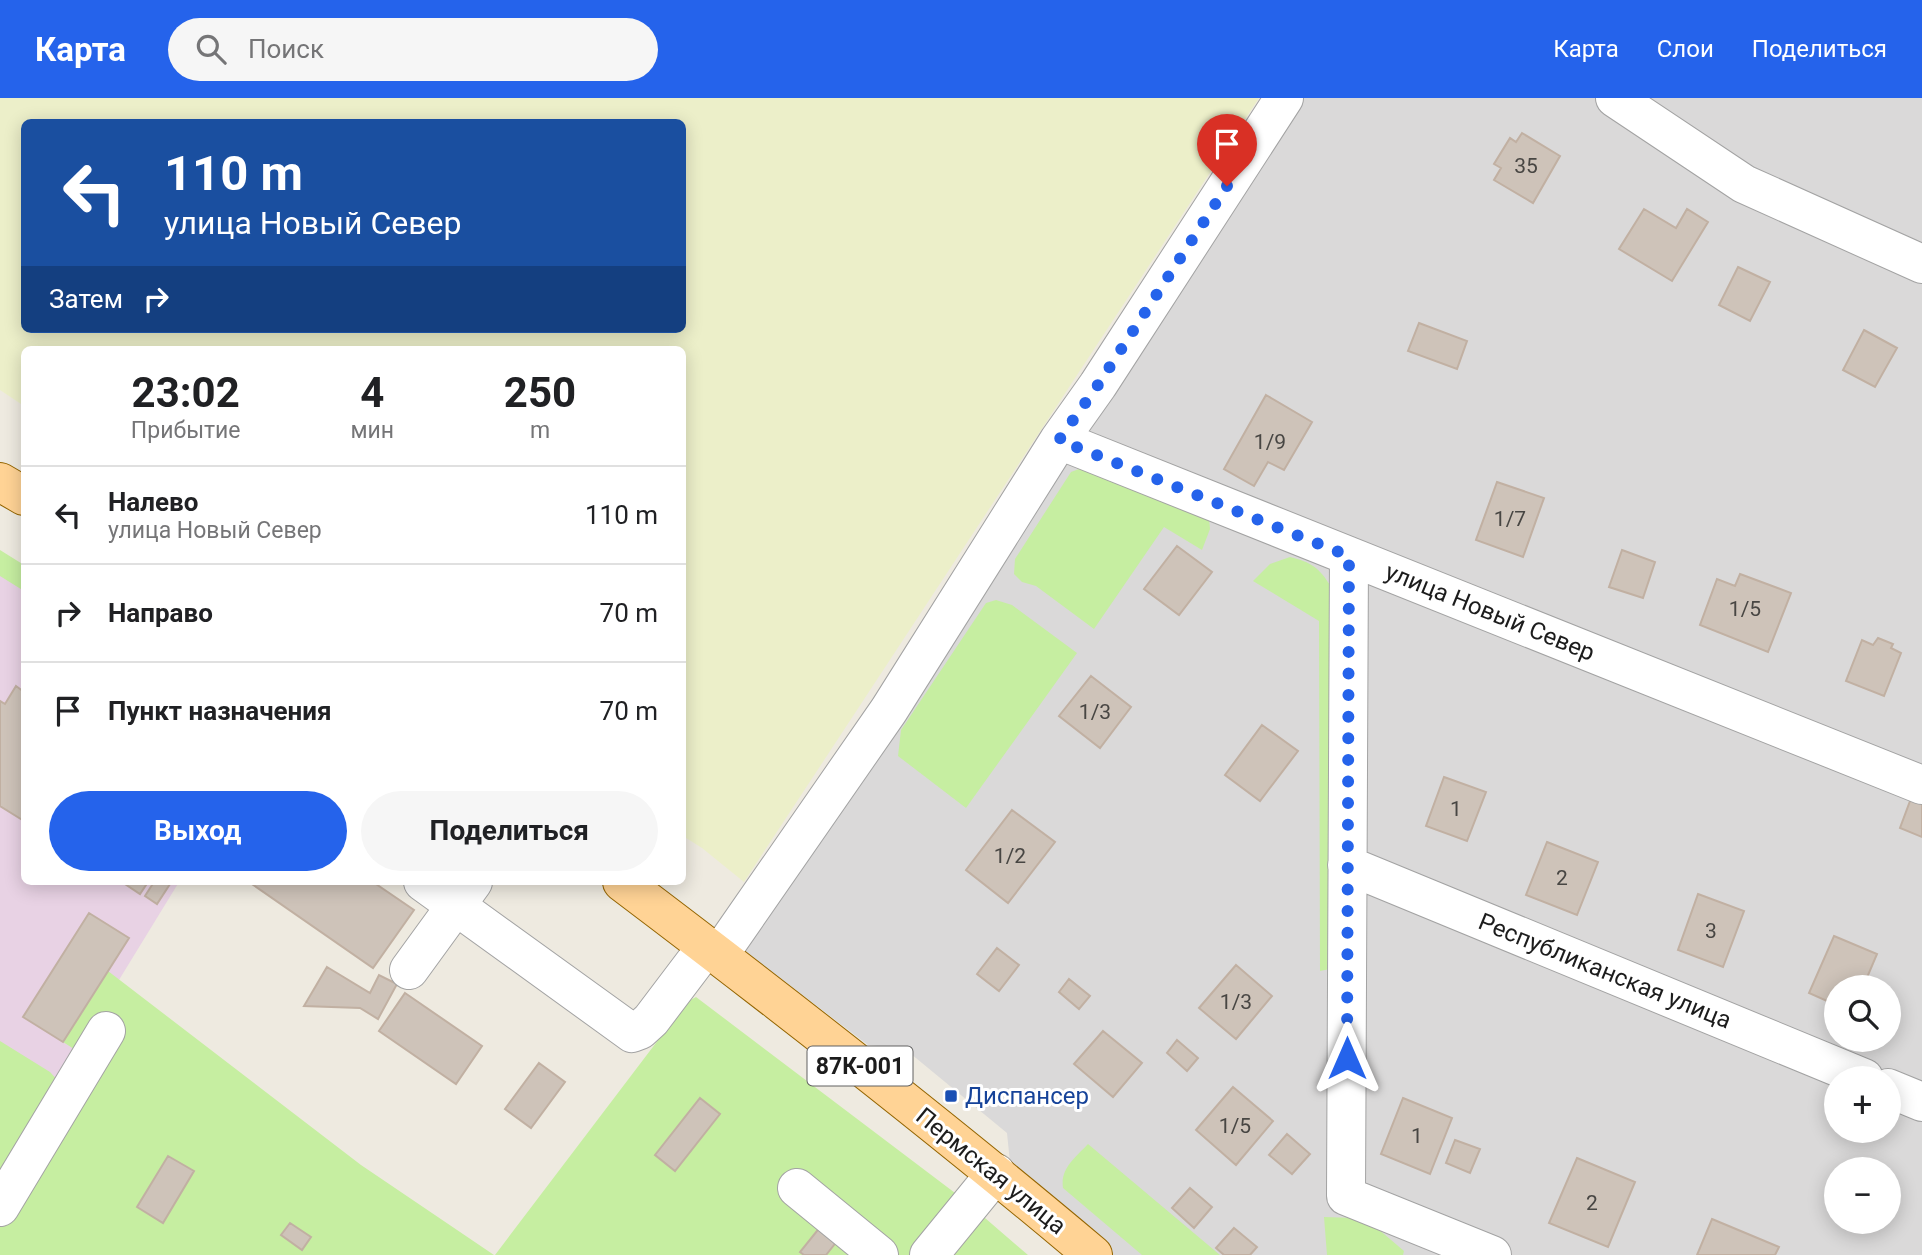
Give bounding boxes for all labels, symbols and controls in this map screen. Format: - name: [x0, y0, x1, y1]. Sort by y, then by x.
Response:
- search box: [168, 18, 658, 81]
- text: Карта: [35, 30, 126, 69]
- icon: search: [192, 30, 230, 68]
- text: Поиск: [248, 34, 324, 64]
- text: Карта: [1553, 35, 1619, 63]
- text: Слои: [1657, 35, 1714, 63]
- text: Поделиться: [1752, 35, 1887, 63]
- pin: [1197, 114, 1257, 186]
- icon: arrive: [1208, 125, 1246, 163]
- text: 110 m: [164, 145, 303, 202]
- icon: left: [49, 147, 140, 238]
- house number: 35: [1514, 154, 1538, 178]
- text: улица Новый Север: [164, 204, 461, 242]
- icon: right: [137, 280, 175, 318]
- text: Затем: [49, 284, 123, 314]
- text: 23:02: [132, 368, 240, 417]
- text: 4: [360, 368, 384, 417]
- text: 250: [504, 368, 576, 417]
- text: Прибытие: [131, 417, 241, 444]
- text: мин: [350, 417, 394, 444]
- text: m: [530, 417, 550, 444]
- house number: 1/9: [1254, 430, 1286, 454]
- text: Налево: [108, 487, 198, 517]
- icon: left: [49, 496, 87, 534]
- text: 110 m: [585, 500, 658, 530]
- house number: 1/7: [1494, 507, 1526, 531]
- text: улица Новый Север: [108, 517, 322, 544]
- street label: улица Новый Север: [1381, 557, 1599, 667]
- icon: right: [49, 594, 87, 632]
- house number: 1/5: [1729, 597, 1761, 621]
- text: Направо: [108, 598, 213, 628]
- text: 70 m: [600, 598, 658, 628]
- icon: arrive: [49, 692, 87, 730]
- text: Пункт назначения: [108, 696, 332, 726]
- text: 70 m: [600, 696, 658, 726]
- house number: 1/3: [1079, 700, 1111, 724]
- button: Выход: [49, 791, 347, 871]
- button: Поделиться: [361, 791, 658, 871]
- house number: 1: [1450, 797, 1462, 821]
- house number: 1/2: [994, 844, 1026, 868]
- house number: 2: [1556, 866, 1568, 890]
- street label: Республиканская улица: [1475, 907, 1735, 1035]
- house number: 3: [1705, 919, 1717, 943]
- map controls: [1824, 975, 1901, 1234]
- button: search: [1824, 975, 1901, 1052]
- house number: 1/3: [1220, 990, 1252, 1014]
- position arrow: [1310, 1021, 1384, 1095]
- road number: 87К-001: [808, 1046, 912, 1085]
- button: +: [1824, 1066, 1901, 1143]
- place label: Диспансер: [965, 1082, 1089, 1110]
- marker: Диспансер: [943, 1088, 959, 1104]
- street label: Пермская улица: [910, 1102, 1072, 1240]
- house number: 1/5: [1219, 1114, 1251, 1138]
- house number: 1: [1411, 1124, 1423, 1148]
- button: −: [1824, 1157, 1901, 1234]
- house number: 2: [1586, 1191, 1598, 1215]

